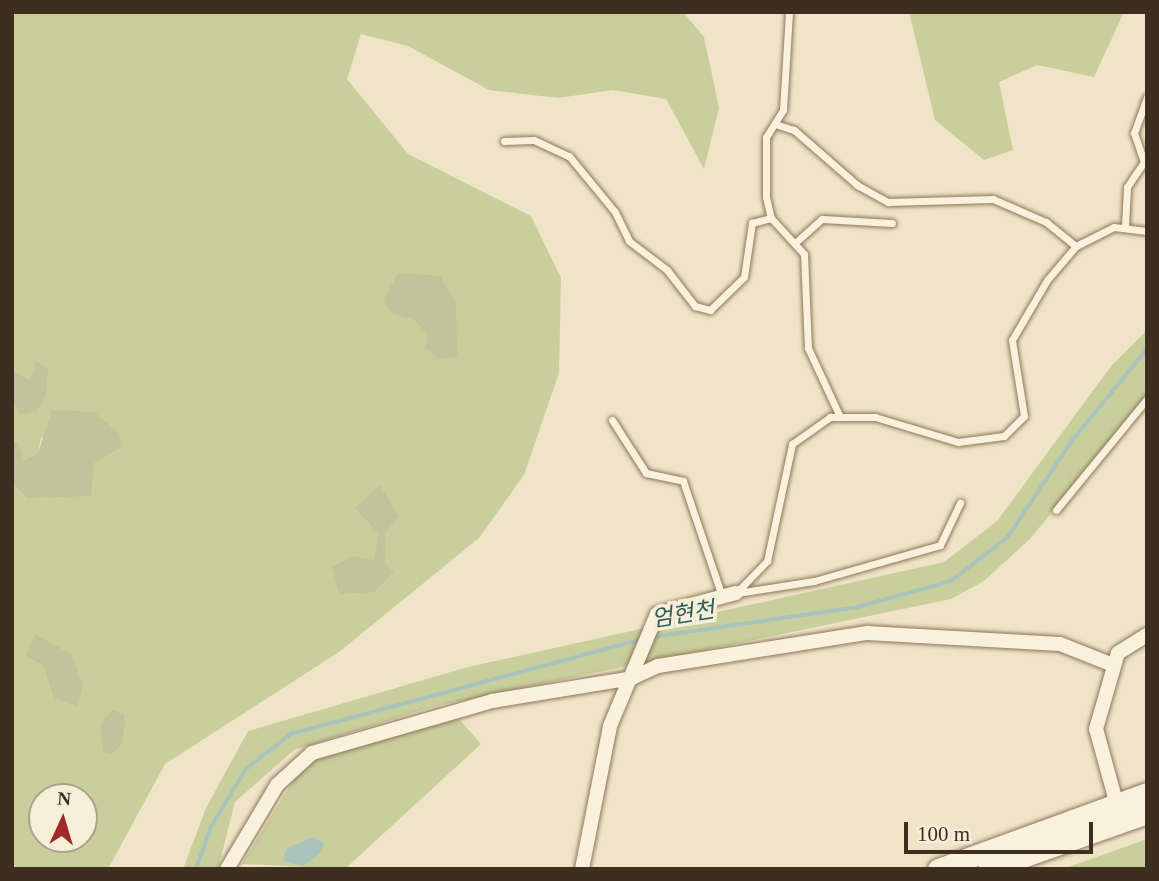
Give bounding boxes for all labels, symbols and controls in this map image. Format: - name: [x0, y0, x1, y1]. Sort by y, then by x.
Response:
- water label: 엄현천: [649, 596, 717, 634]
- north arrow: [28, 783, 98, 853]
- text: N: [57, 788, 72, 810]
- scale bar: [907, 808, 1096, 852]
- text: 100 m: [917, 822, 970, 846]

